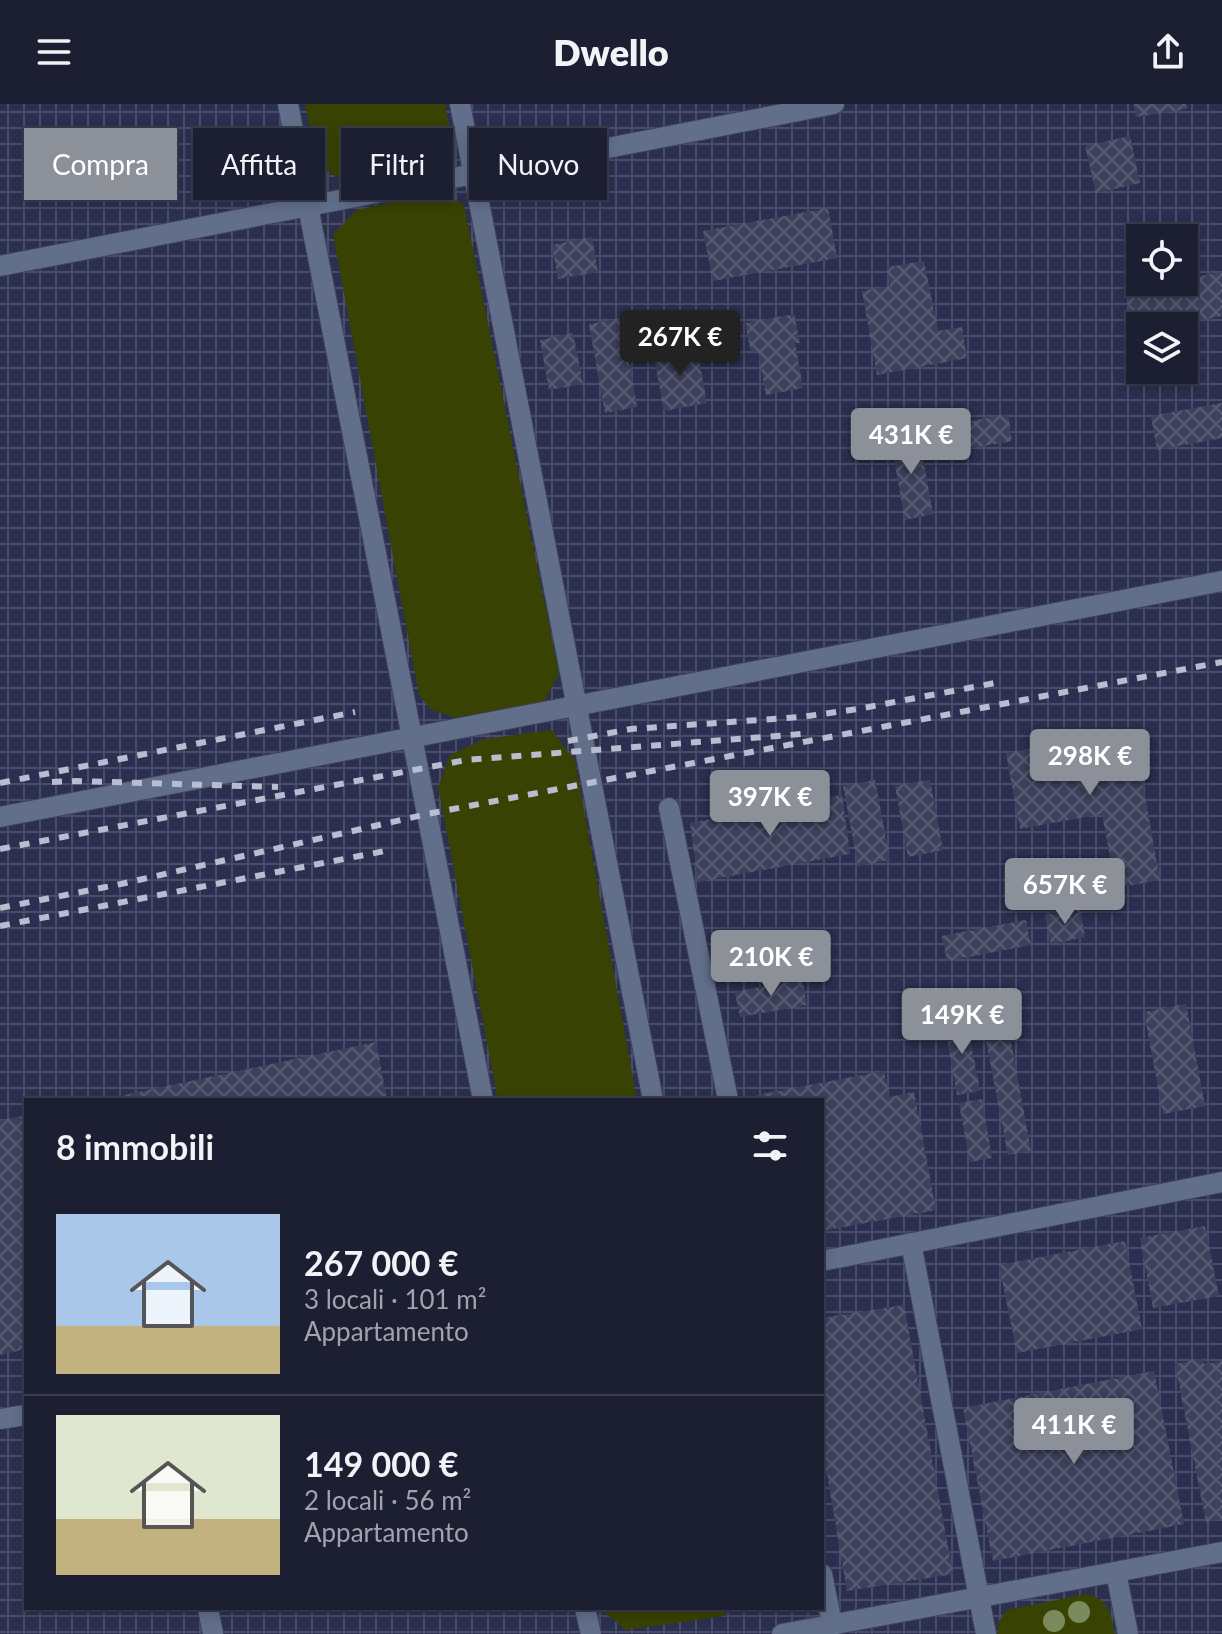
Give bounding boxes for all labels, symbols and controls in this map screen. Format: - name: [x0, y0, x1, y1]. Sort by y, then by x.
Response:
- icon: menu: [32, 30, 76, 74]
- text: Dwello: [553, 30, 669, 74]
- icon: share: [1146, 30, 1190, 74]
- chip: Compra: [24, 128, 177, 200]
- chip: Affitta: [193, 128, 325, 200]
- chip: Filtri: [341, 128, 453, 200]
- chip: Nuovo: [469, 128, 607, 200]
- map controls: [1126, 224, 1198, 384]
- button: locate: [1126, 224, 1198, 296]
- pin: 267K €: [615, 310, 745, 378]
- button: layers: [1126, 312, 1198, 384]
- text: 267K €: [638, 320, 722, 352]
- pin: 431K €: [846, 408, 976, 476]
- text: 431K €: [869, 418, 953, 450]
- pin: 298K €: [1025, 729, 1155, 797]
- text: 298K €: [1048, 739, 1132, 771]
- pin: 397K €: [705, 770, 835, 838]
- text: 397K €: [728, 780, 812, 812]
- pin: 657K €: [1000, 858, 1130, 926]
- text: 657K €: [1023, 868, 1107, 900]
- pin: 210K €: [706, 930, 836, 998]
- text: 210K €: [729, 940, 813, 972]
- pin: 149K €: [897, 988, 1027, 1056]
- text: 149K €: [920, 998, 1004, 1030]
- icon: filters: [748, 1124, 792, 1168]
- text: 8 immobili: [56, 1126, 214, 1167]
- text: 267 000 €: [304, 1242, 459, 1283]
- icon: home: [120, 1246, 216, 1342]
- text: 3 locali · 101 m²: [304, 1283, 486, 1315]
- text: Appartamento: [304, 1315, 469, 1347]
- pin: 411K €: [1009, 1398, 1139, 1466]
- text: 411K €: [1032, 1408, 1116, 1440]
- text: 149 000 €: [304, 1443, 459, 1484]
- icon: home: [120, 1447, 216, 1543]
- text: 2 locali · 56 m²: [304, 1484, 471, 1516]
- text: Appartamento: [304, 1516, 469, 1548]

